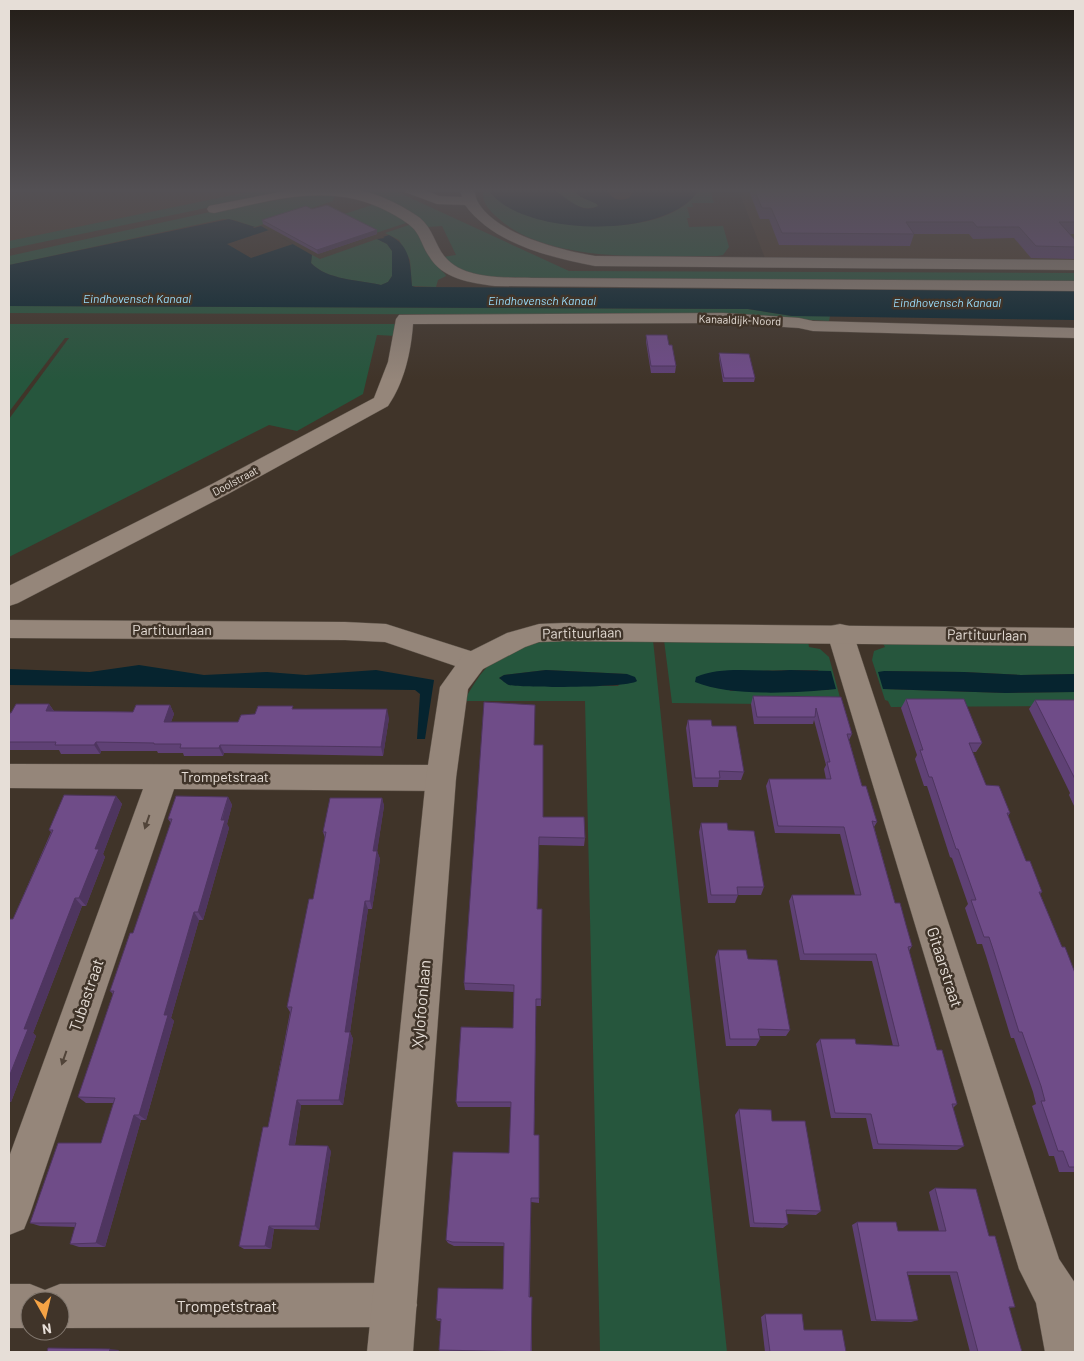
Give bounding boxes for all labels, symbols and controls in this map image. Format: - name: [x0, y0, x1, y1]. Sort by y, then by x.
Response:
- water label: Eindhovensch Kanaal: [83, 291, 191, 305]
- water label: Eindhovensch Kanaal: [488, 293, 596, 307]
- water label: Eindhovensch Kanaal: [893, 295, 1001, 309]
- street label: Kanaaldijk-Noord: [699, 312, 782, 327]
- street label: Doolstraat: [210, 463, 260, 498]
- street label: Partituurlaan: [132, 621, 212, 638]
- street label: Partituurlaan: [542, 623, 622, 642]
- street label: Partituurlaan: [947, 625, 1027, 644]
- street label: Trompetstraat: [181, 768, 269, 785]
- one-way arrow: [143, 815, 150, 830]
- street label: Gitaarstraat: [924, 924, 967, 1009]
- street label: Tubastraat: [64, 956, 107, 1034]
- street label: Xylofoonlaan: [407, 959, 434, 1049]
- one-way arrow: [60, 1051, 68, 1066]
- north arrow: [20, 1291, 70, 1341]
- street label: Trompetstraat: [177, 1296, 277, 1315]
- text: N: [41, 1320, 53, 1338]

